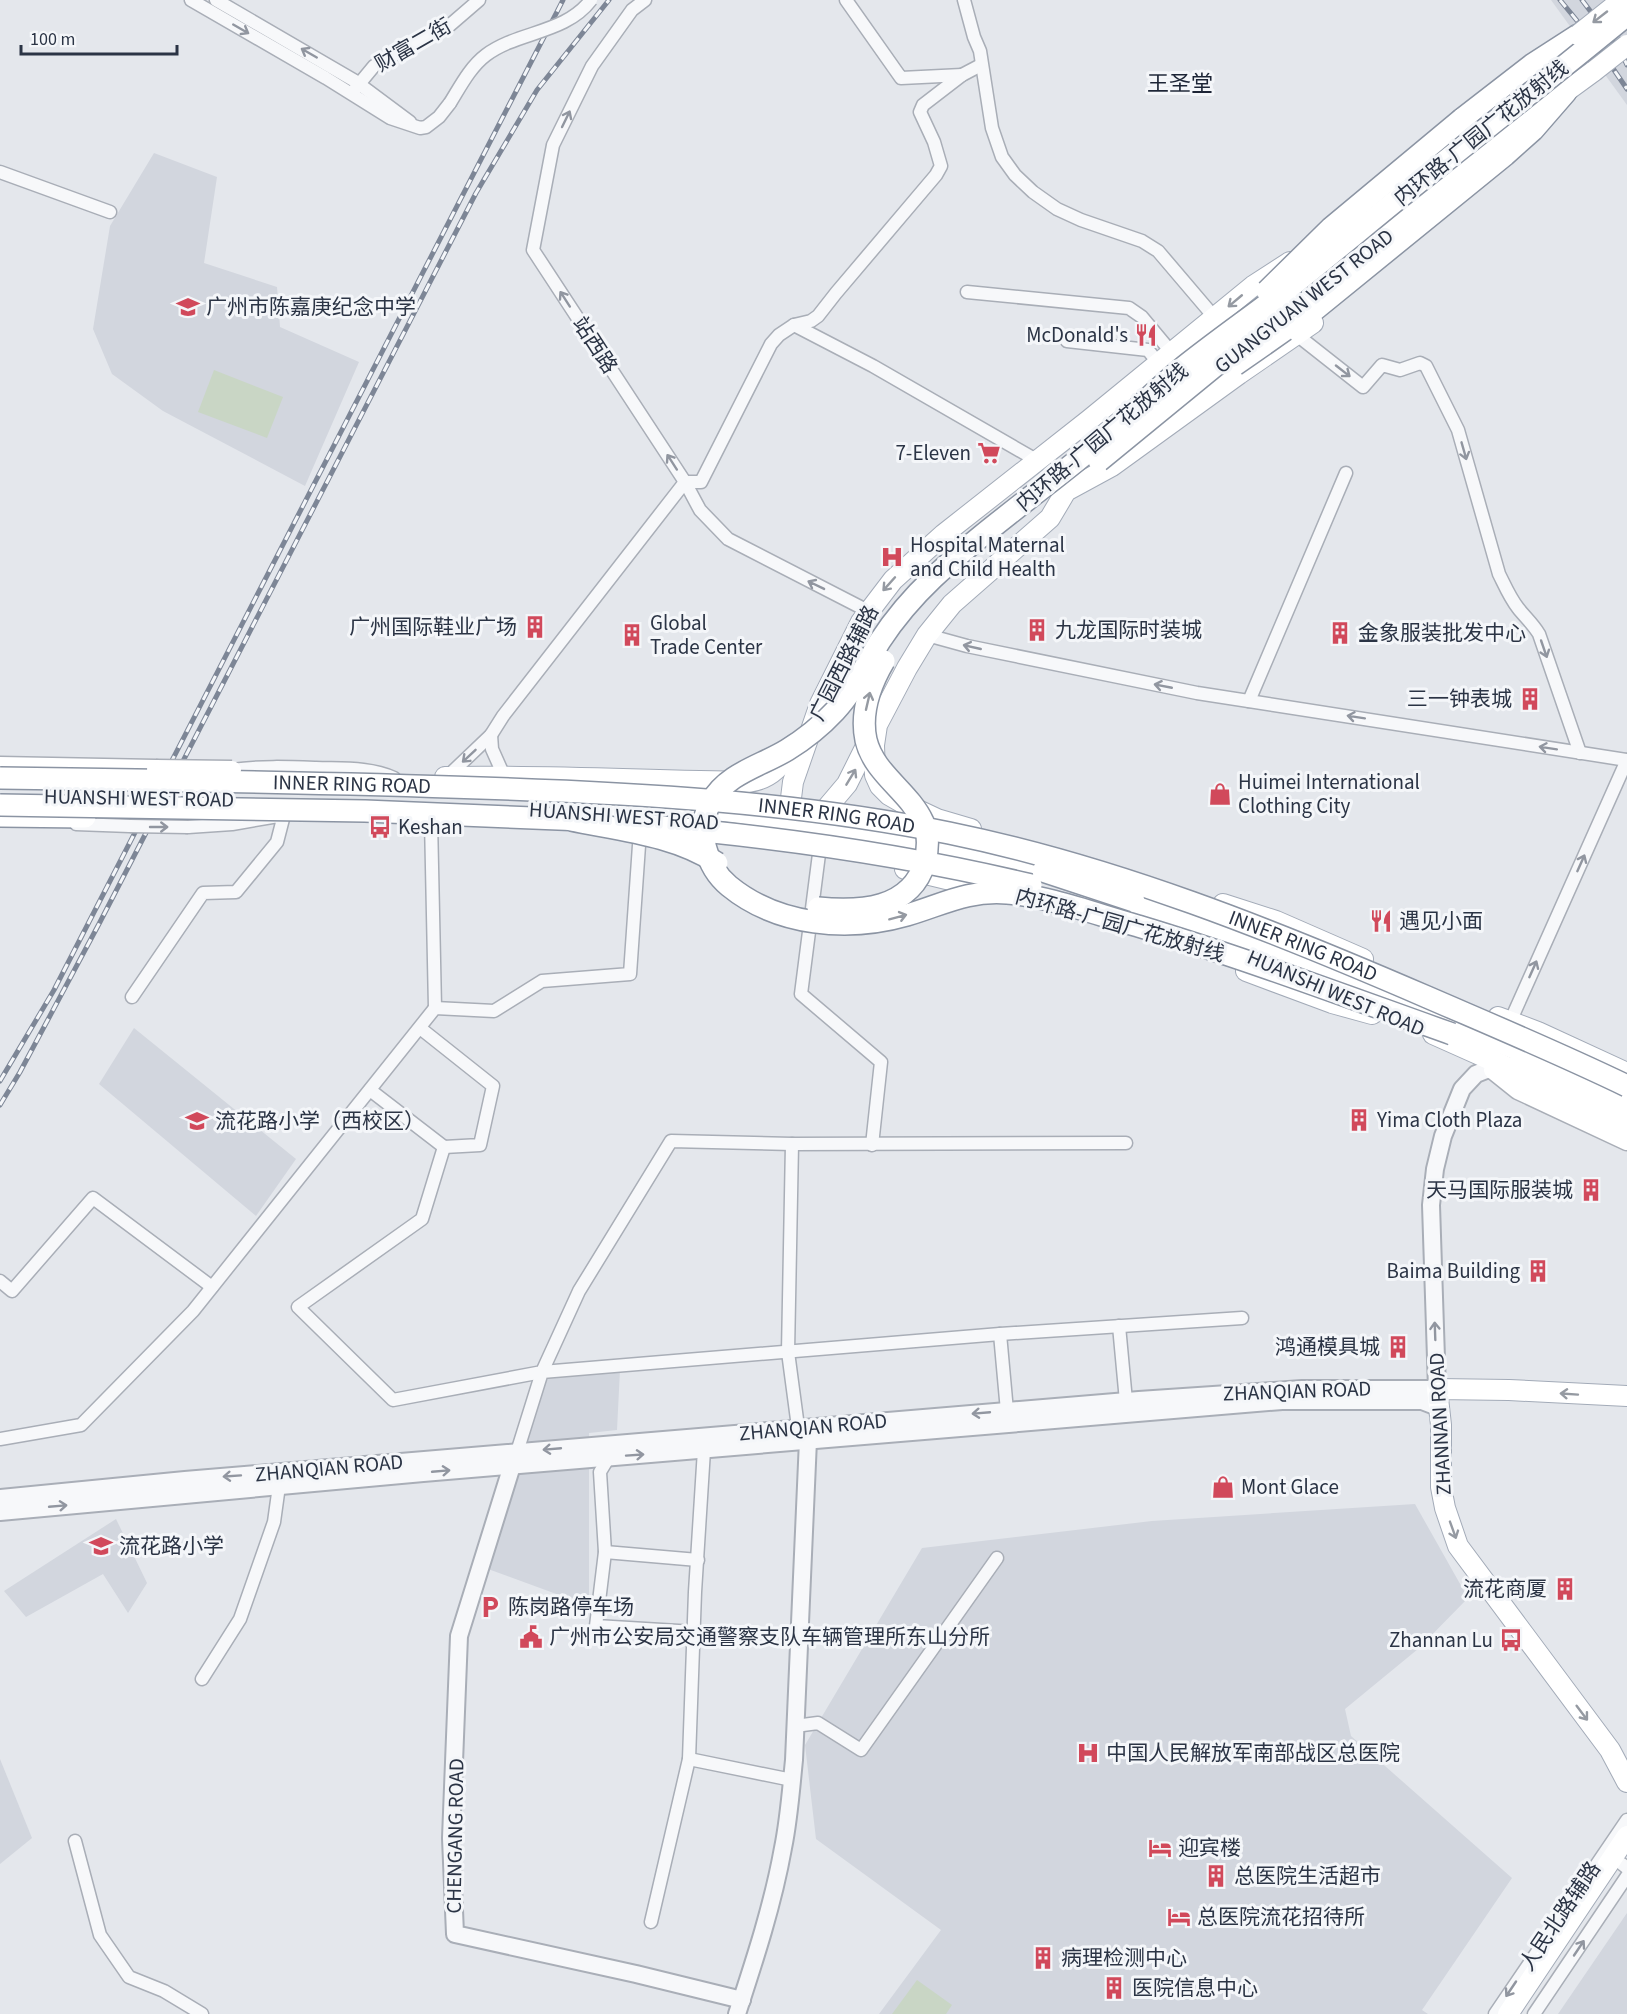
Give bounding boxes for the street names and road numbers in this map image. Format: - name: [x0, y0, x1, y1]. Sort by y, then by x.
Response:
- street label: 财富二街: [369, 11, 457, 79]
- street label: 内环路-广园广花放射线: [1387, 53, 1575, 213]
- street label: GUANGYUAN WEST ROAD: [1208, 221, 1400, 381]
- street label: 站西路: [565, 310, 625, 380]
- street label: 内环路-广园广花放射线: [1009, 356, 1195, 518]
- street label: 广园西路辅路: [802, 600, 886, 726]
- street label: INNER RING ROAD: [273, 767, 431, 801]
- street label: HUANSHI WEST ROAD: [44, 781, 234, 815]
- street label: INNER RING ROAD: [757, 790, 918, 841]
- street label: HUANSHI WEST ROAD: [528, 794, 720, 838]
- street label: 内环路-广园广花放射线: [1012, 881, 1228, 969]
- street label: INNER RING ROAD: [1224, 902, 1382, 989]
- street label: HUANSHI WEST ROAD: [1243, 942, 1429, 1044]
- street label: ZHANNAN ROAD: [1421, 1352, 1459, 1496]
- street label: ZHANQIAN ROAD: [1222, 1373, 1372, 1409]
- street label: ZHANQIAN ROAD: [738, 1406, 888, 1448]
- street label: ZHANQIAN ROAD: [254, 1447, 404, 1489]
- street label: CHENGANG ROAD: [439, 1758, 471, 1914]
- street label: 人民北路辅路: [1512, 1855, 1608, 1977]

